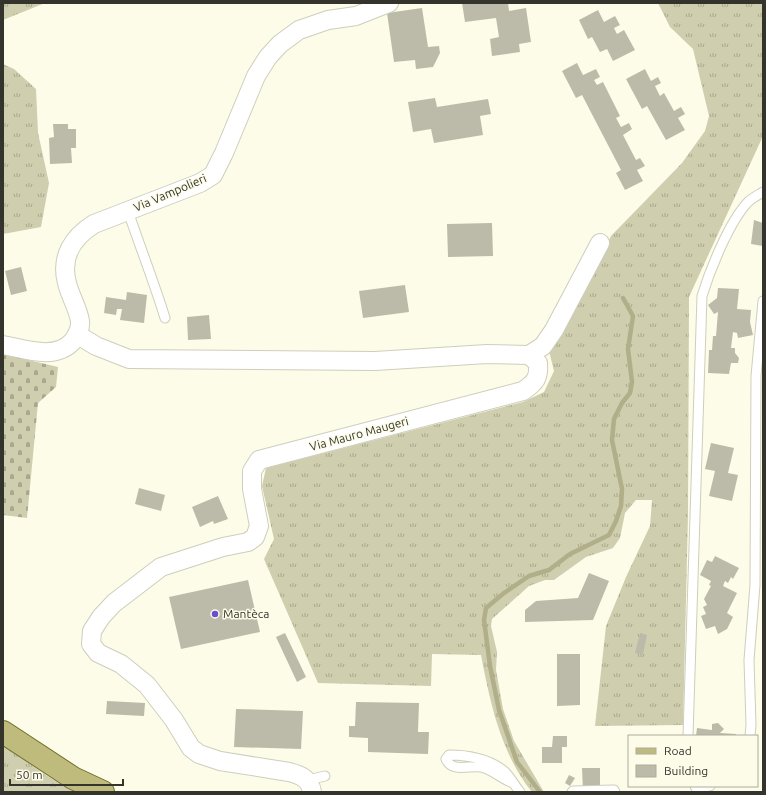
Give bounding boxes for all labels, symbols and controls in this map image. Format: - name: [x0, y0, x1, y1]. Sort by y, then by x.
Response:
- street label: Via Vampolieri: [131, 171, 208, 214]
- street label: Via Mauro Maugeri: [308, 414, 410, 453]
- place label: Mantèca: [223, 607, 269, 620]
- marker: Mantèca: [210, 609, 220, 619]
- legend: [628, 735, 758, 787]
- text: Road: [664, 744, 692, 757]
- scale bar: [10, 761, 123, 787]
- text: Building: [664, 764, 708, 777]
- text: 50 m: [16, 768, 43, 781]

